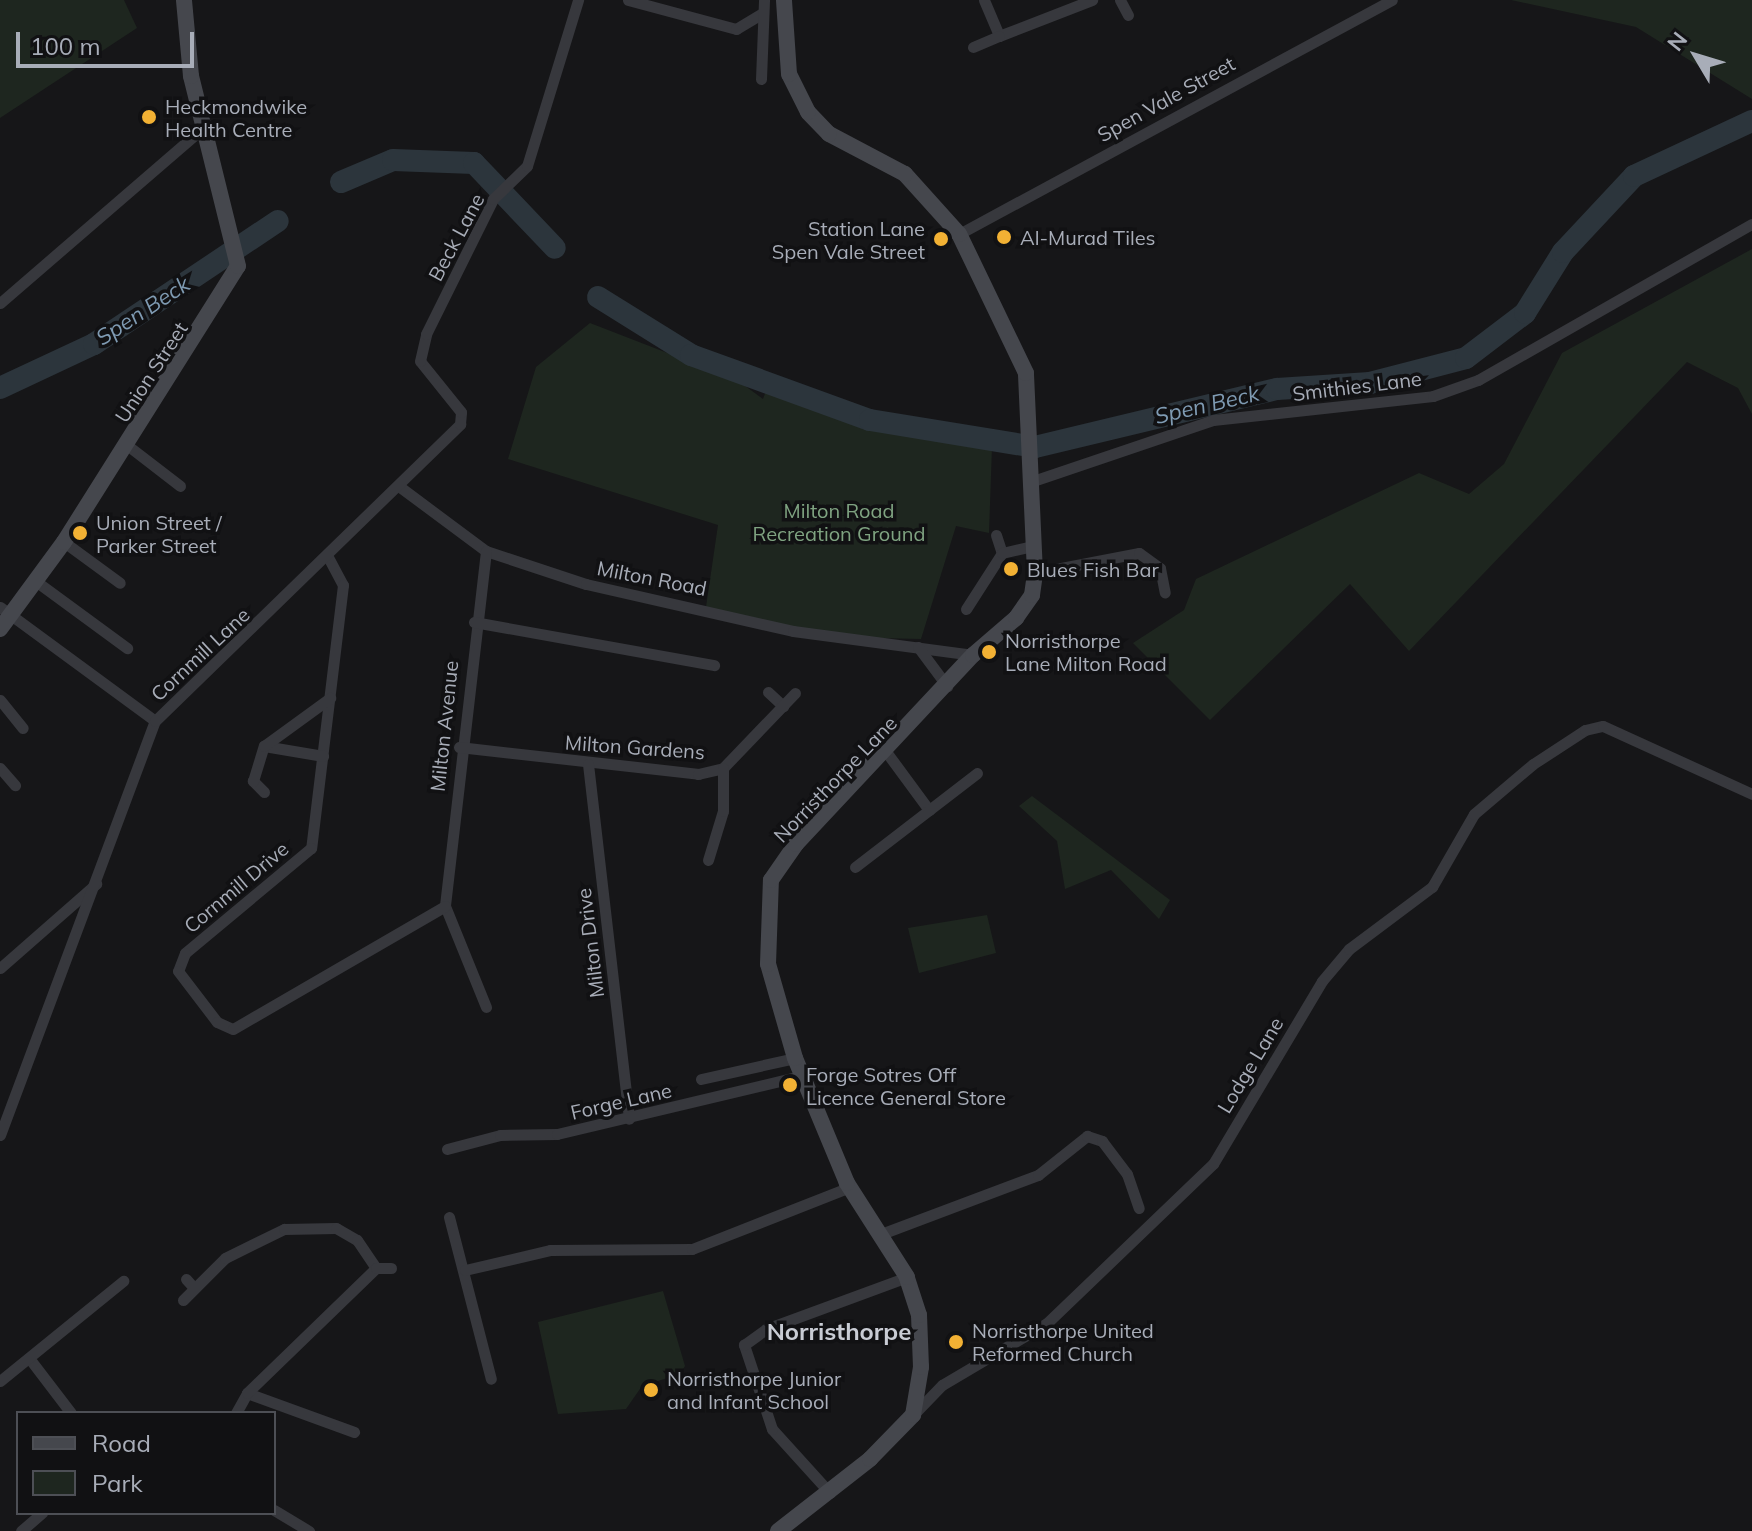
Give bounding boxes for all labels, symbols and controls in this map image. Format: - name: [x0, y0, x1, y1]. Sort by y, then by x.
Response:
- scale bar: [20, 16, 198, 66]
- north arrow: [1656, 16, 1736, 96]
- text: N: [1661, 26, 1693, 56]
- text: 100 m: [30, 31, 101, 61]
- street label: Spen Vale Street: [1093, 51, 1239, 147]
- place label: Heckmondwike Health Centre: [165, 94, 307, 141]
- marker: Heckmondwike Health Centre: [140, 108, 158, 126]
- street label: Beck Lane: [423, 189, 489, 285]
- place label: Station Lane Spen Vale Street: [772, 216, 925, 263]
- place label: Al-Murad Tiles: [1020, 225, 1155, 249]
- marker: Al-Murad Tiles: [995, 228, 1013, 246]
- marker: Station Lane Spen Vale Street: [932, 230, 950, 248]
- water label: Spen Beck: [91, 271, 195, 351]
- street label: Union Street: [110, 317, 192, 427]
- street label: Smithies Lane: [1291, 366, 1423, 406]
- water label: Spen Beck: [1152, 380, 1262, 430]
- park label: Milton Road Recreation Ground: [753, 498, 925, 545]
- place label: Union Street / Parker Street: [96, 510, 222, 557]
- marker: Union Street / Parker Street: [71, 524, 89, 542]
- street label: Milton Road: [595, 556, 709, 600]
- place label: Blues Fish Bar: [1027, 557, 1159, 581]
- marker: Blues Fish Bar: [1002, 560, 1020, 578]
- street label: Cornmill Lane: [146, 602, 254, 706]
- place label: Norristhorpe Lane Milton Road: [1005, 628, 1167, 675]
- marker: Norristhorpe Lane Milton Road: [980, 643, 998, 661]
- street label: Milton Avenue: [425, 659, 463, 793]
- street label: Norristhorpe Lane: [769, 711, 901, 847]
- street label: Milton Gardens: [564, 730, 706, 764]
- street label: Cornmill Drive: [179, 836, 293, 938]
- street label: Milton Drive: [571, 887, 609, 999]
- street label: Lodge Lane: [1212, 1013, 1288, 1117]
- place label: Forge Sotres Off Licence General Store: [806, 1062, 1006, 1109]
- marker: Forge Sotres Off Licence General Store: [781, 1076, 799, 1094]
- street label: Forge Lane: [568, 1078, 674, 1124]
- district label: Norristhorpe: [767, 1318, 911, 1346]
- place label: Norristhorpe United Reformed Church: [972, 1318, 1154, 1365]
- marker: Norristhorpe United Reformed Church: [947, 1333, 965, 1351]
- place label: Norristhorpe Junior and Infant School: [667, 1366, 841, 1413]
- marker: Norristhorpe Junior and Infant School: [642, 1381, 660, 1399]
- legend: [16, 1411, 276, 1515]
- text: Road: [92, 1428, 151, 1458]
- text: Park: [92, 1468, 143, 1498]

